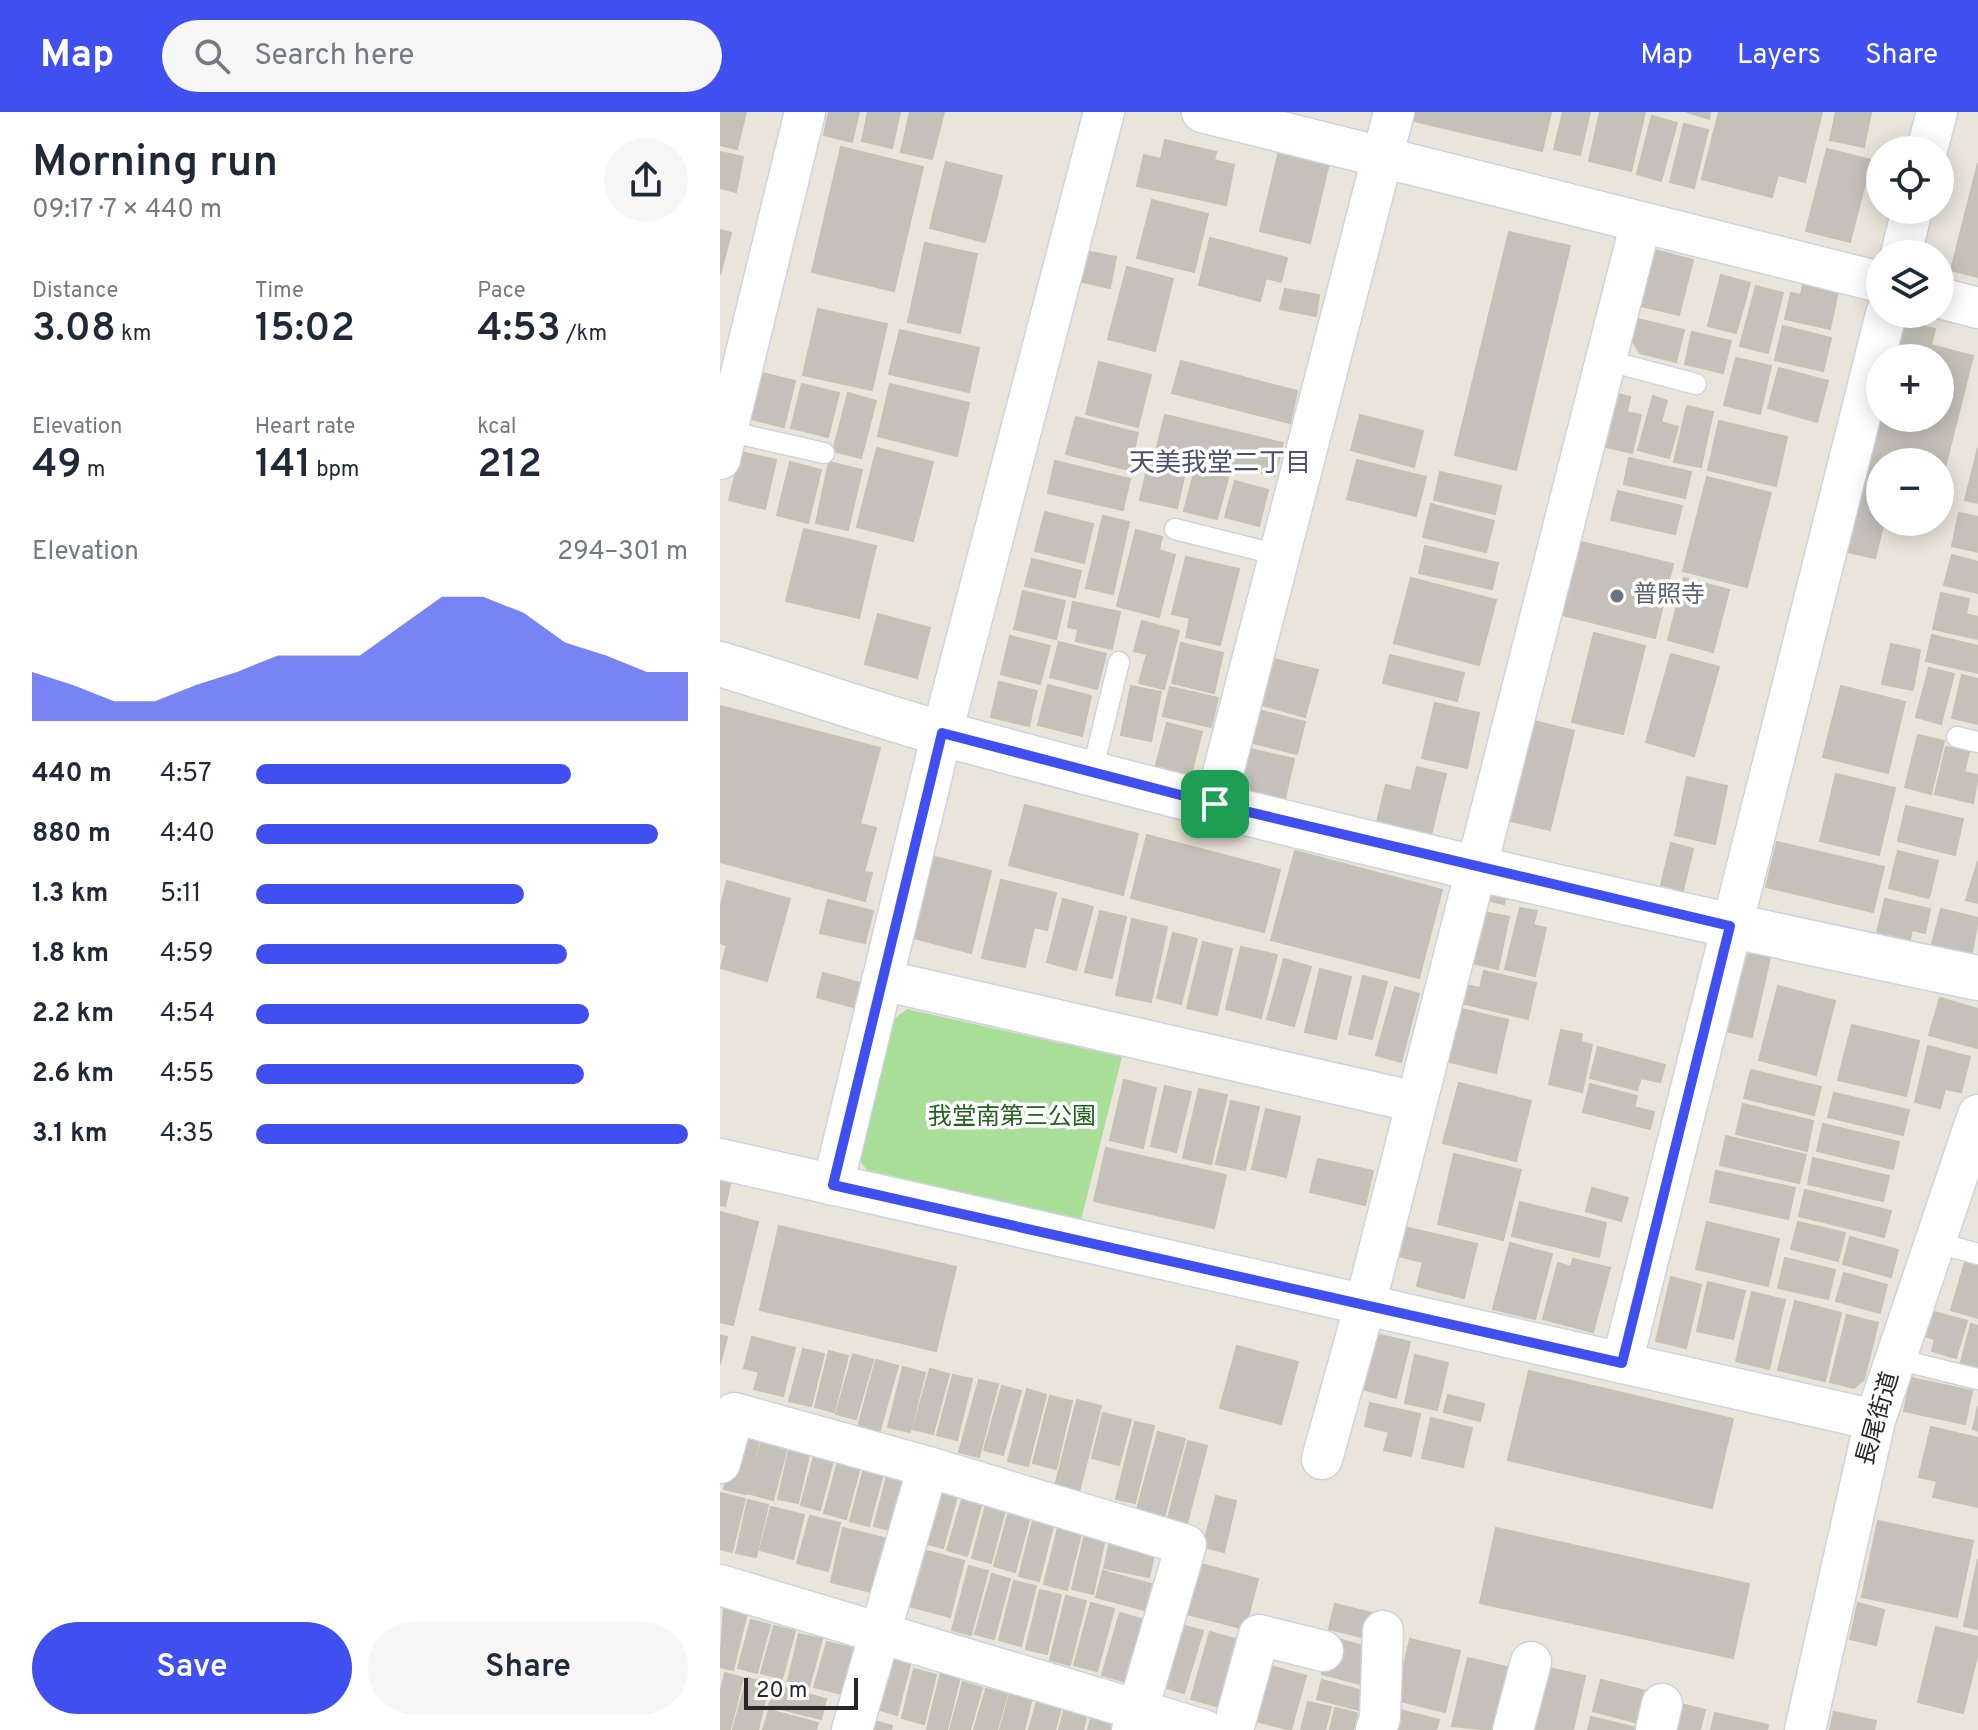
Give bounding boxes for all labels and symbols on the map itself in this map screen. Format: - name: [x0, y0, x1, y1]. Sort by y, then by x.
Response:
- district label: 天美我堂二丁目: [1129, 448, 1311, 481]
- place label: 普照寺: [1633, 581, 1705, 611]
- marker: 普照寺: [1608, 587, 1626, 605]
- pin: [1181, 770, 1249, 838]
- park label: 我堂南第三公園: [928, 1103, 1096, 1133]
- street label: 長尾街道: [1851, 1369, 1907, 1469]
- scale bar: [744, 1674, 858, 1710]

